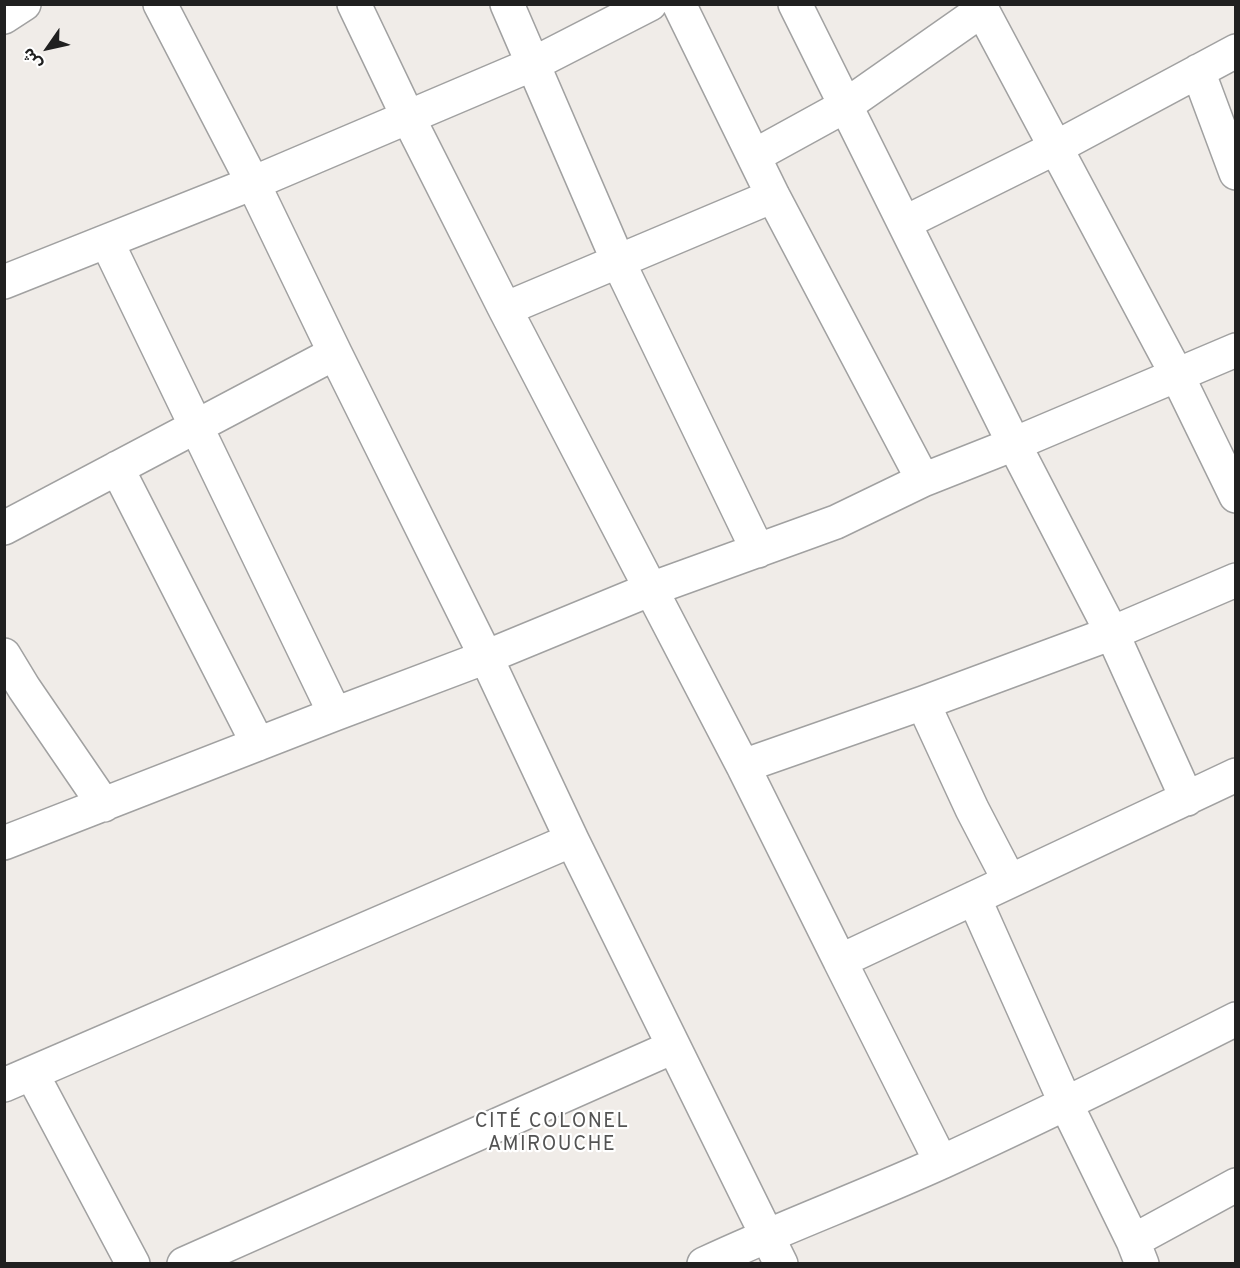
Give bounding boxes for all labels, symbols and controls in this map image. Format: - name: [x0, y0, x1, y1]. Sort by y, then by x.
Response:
- north arrow: [18, 18, 78, 78]
- text: ش: [19, 43, 48, 73]
- district label: CITÉ COLONEL AMIROUCHE: [475, 1111, 629, 1158]

